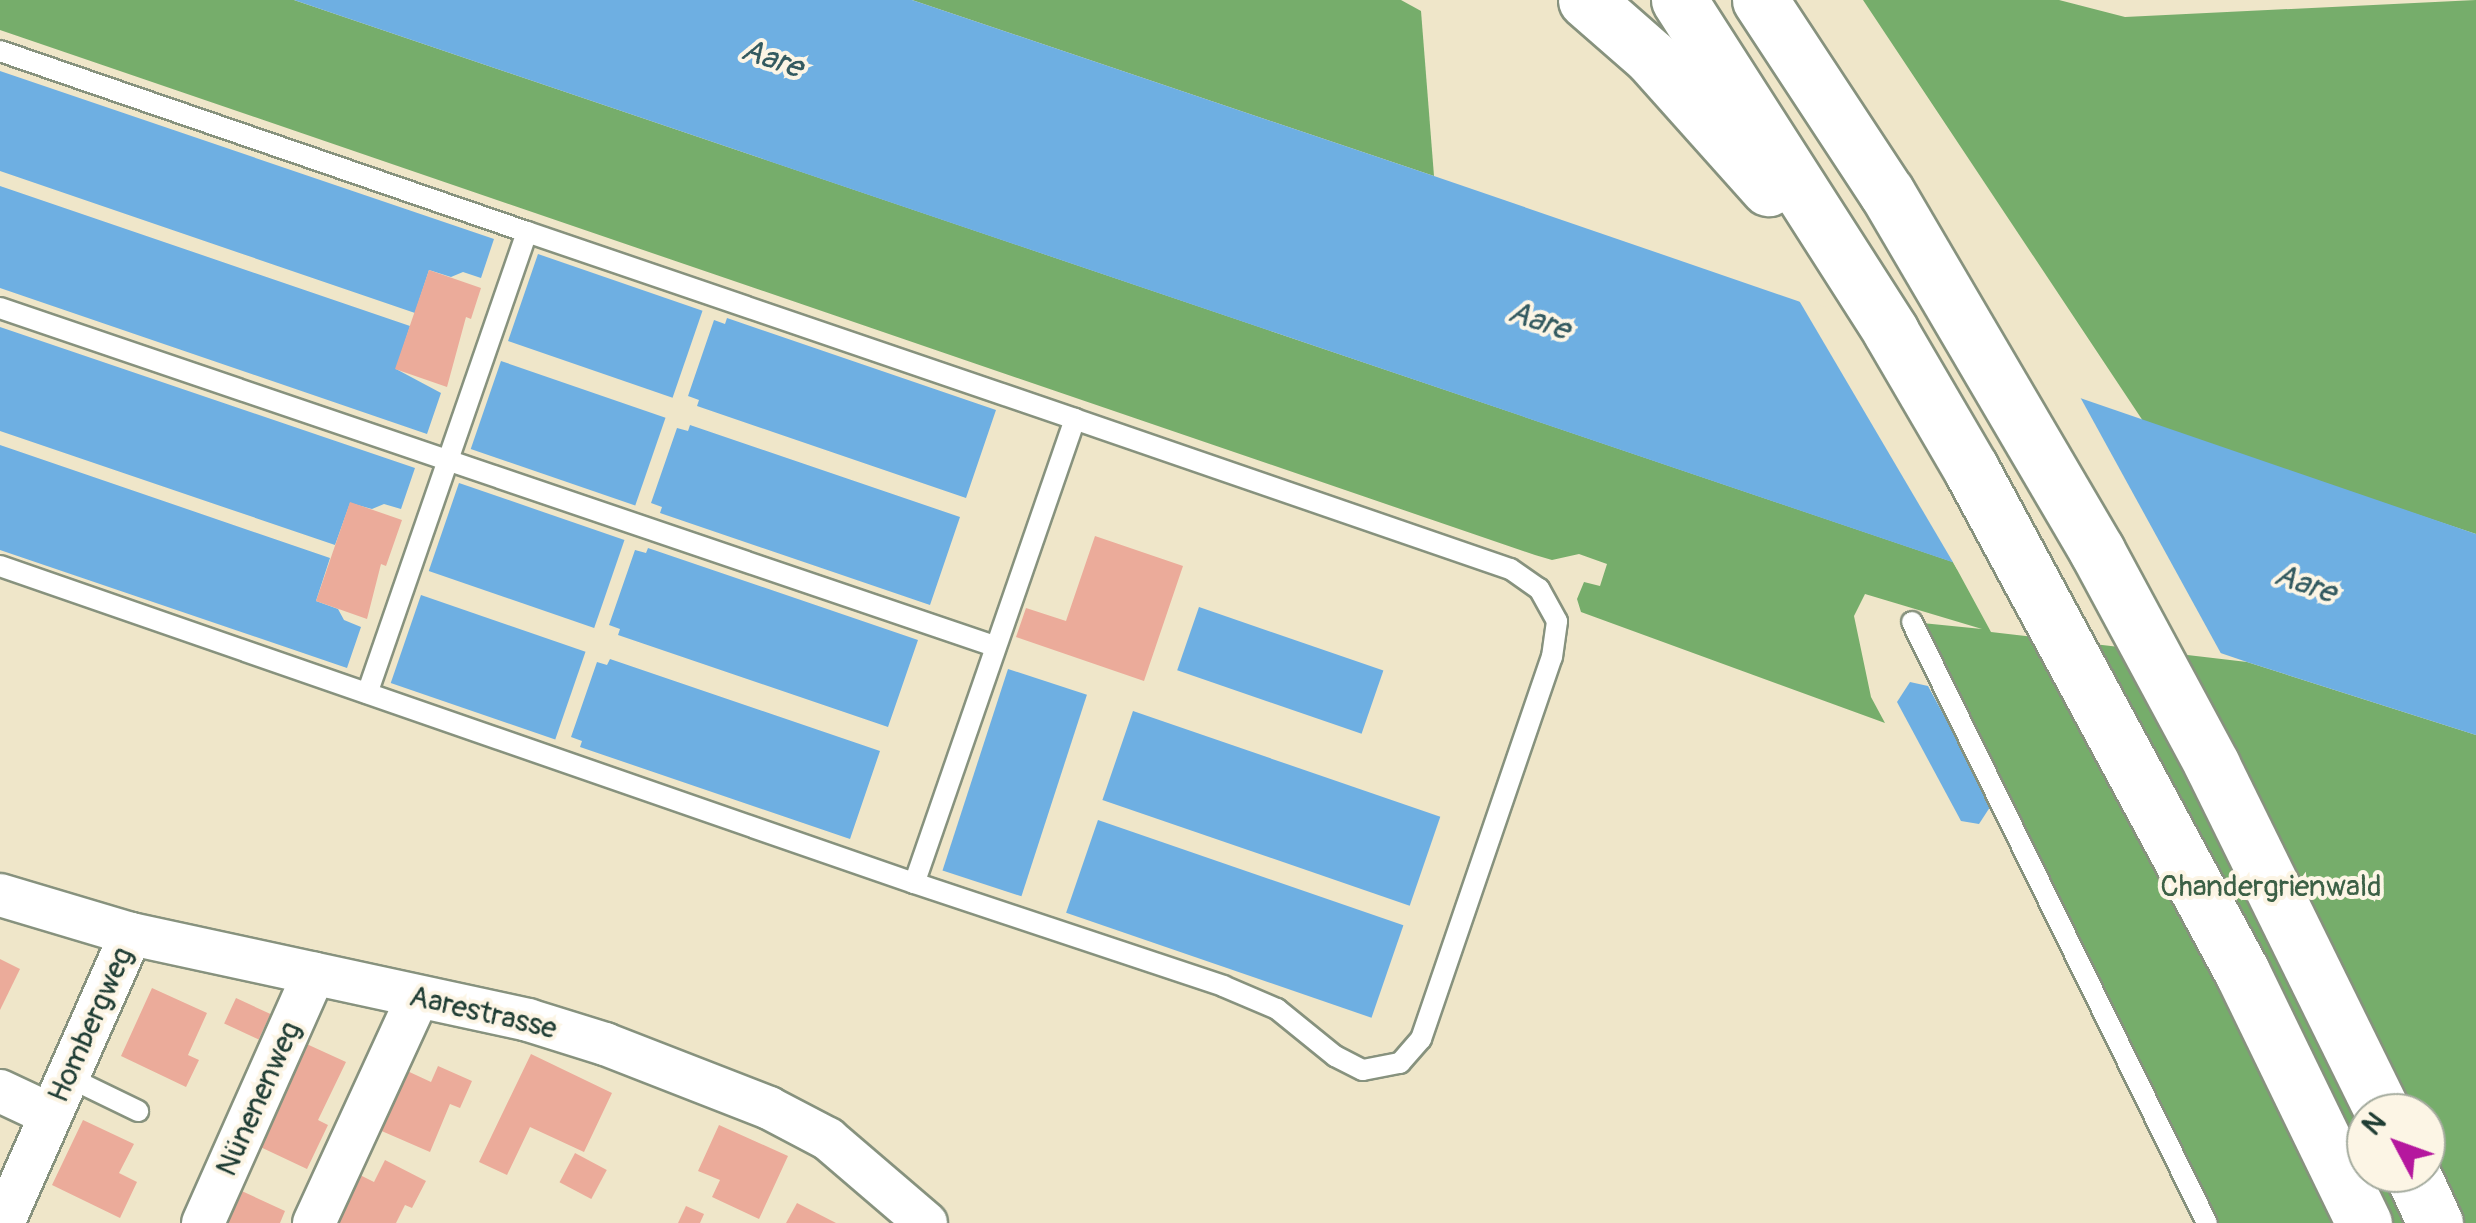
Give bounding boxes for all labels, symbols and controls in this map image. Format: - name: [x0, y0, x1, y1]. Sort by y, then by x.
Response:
- water label: Aare: [736, 31, 808, 87]
- water label: Aare: [1503, 293, 1575, 349]
- water label: Aare: [2269, 556, 2341, 612]
- park label: Chandergrienwald: [2160, 869, 2382, 905]
- street label: Hombergweg: [41, 942, 141, 1108]
- street label: Aarestrasse: [406, 979, 560, 1047]
- street label: Nünenenweg: [209, 1016, 309, 1182]
- north arrow: [2346, 1093, 2446, 1193]
- text: N: [2355, 1106, 2394, 1143]

